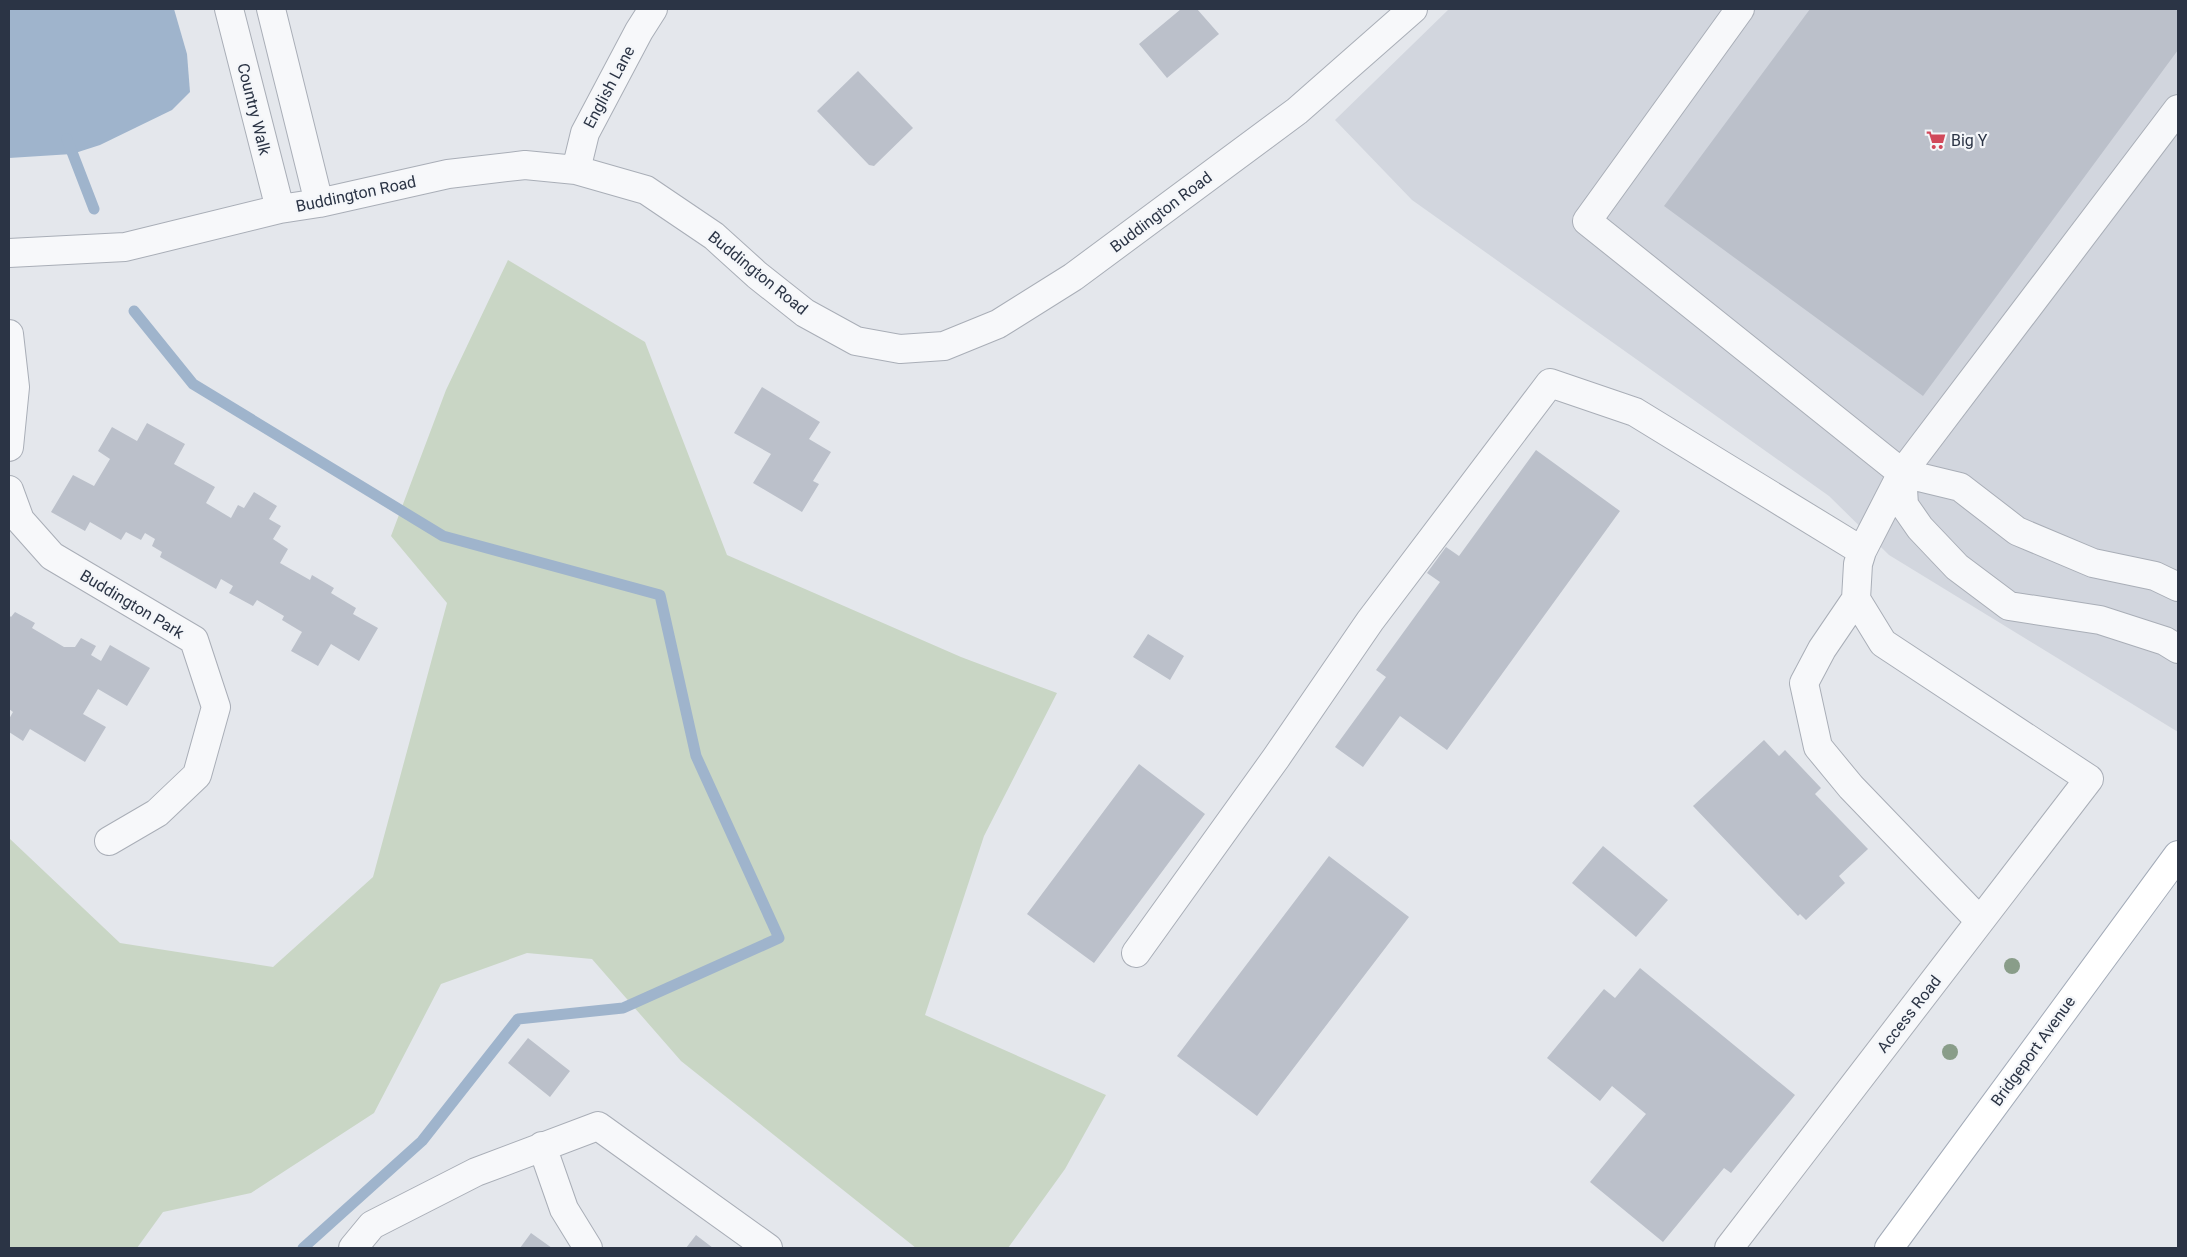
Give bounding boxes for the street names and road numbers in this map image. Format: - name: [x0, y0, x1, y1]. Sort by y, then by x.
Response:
- street label: English Lane: [579, 43, 639, 131]
- street label: Country Walk: [233, 61, 275, 158]
- street label: Buddington Road: [1106, 168, 1216, 256]
- street label: Buddington Road: [294, 172, 418, 216]
- street label: Buddington Road: [705, 227, 811, 319]
- street label: Buddington Park: [77, 566, 188, 643]
- street label: Access Road: [1873, 972, 1945, 1056]
- street label: Bridgeport Avenue: [1987, 992, 2079, 1110]

